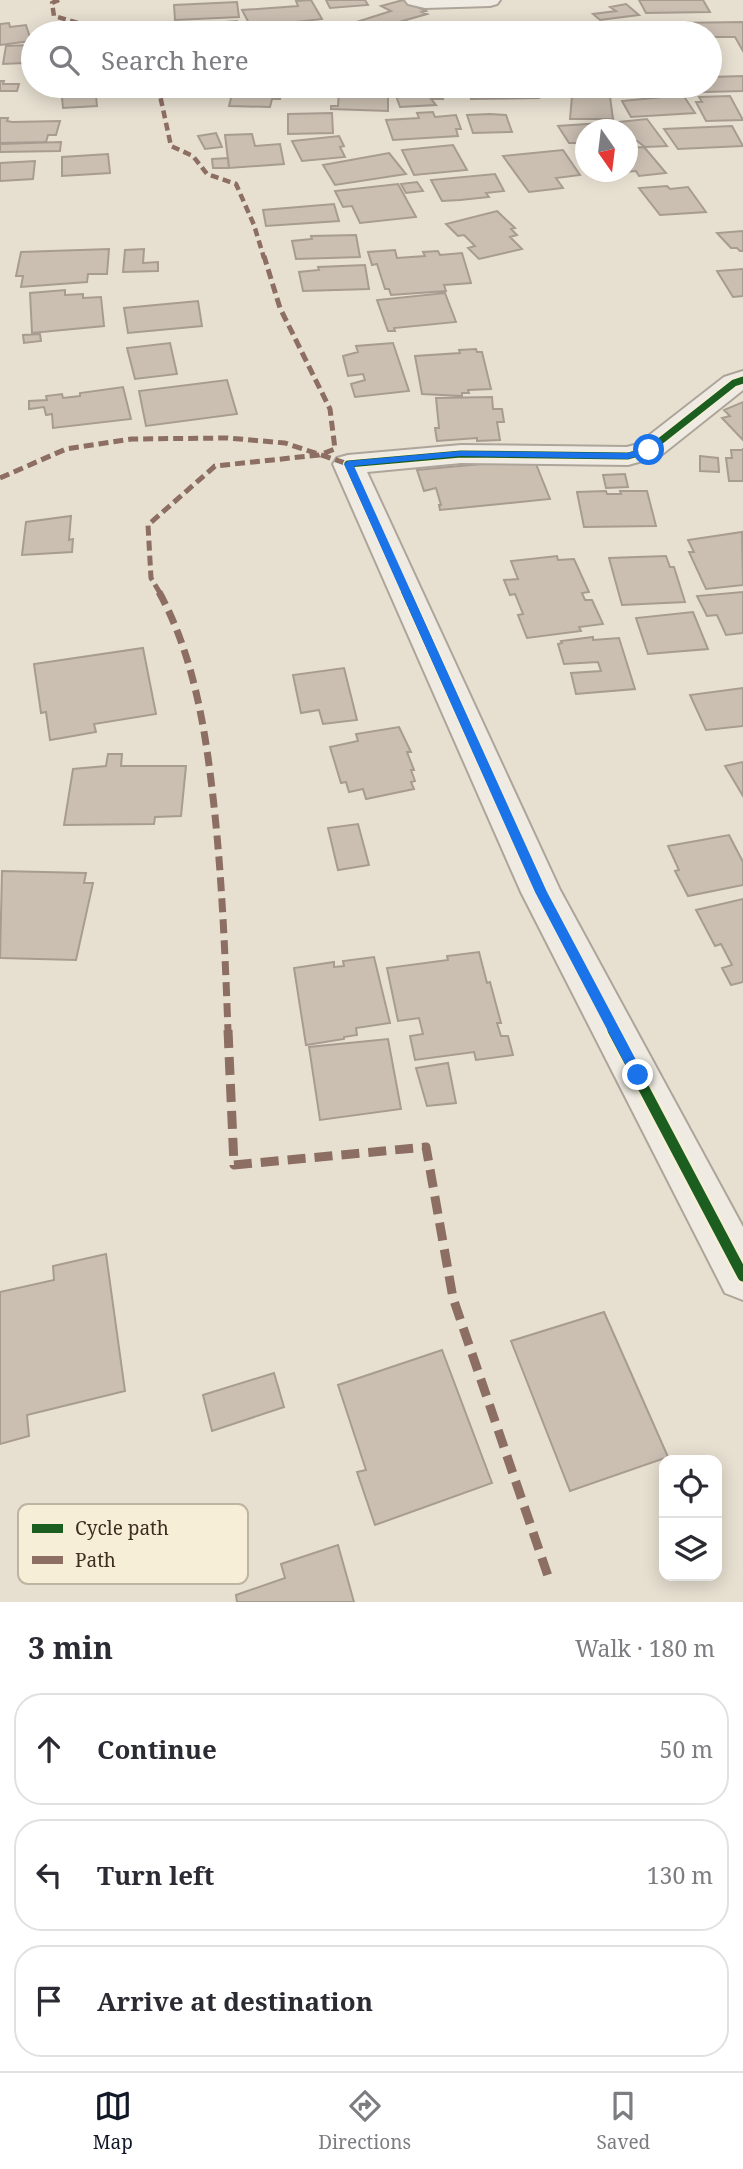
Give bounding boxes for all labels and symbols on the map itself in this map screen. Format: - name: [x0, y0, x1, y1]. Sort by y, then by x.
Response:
- north arrow: [575, 119, 638, 182]
- route start: [633, 434, 664, 465]
- route end: [622, 1059, 653, 1090]
- legend: [18, 1504, 248, 1584]
- text: Cycle path: [75, 1515, 169, 1541]
- text: Path: [75, 1547, 116, 1573]

